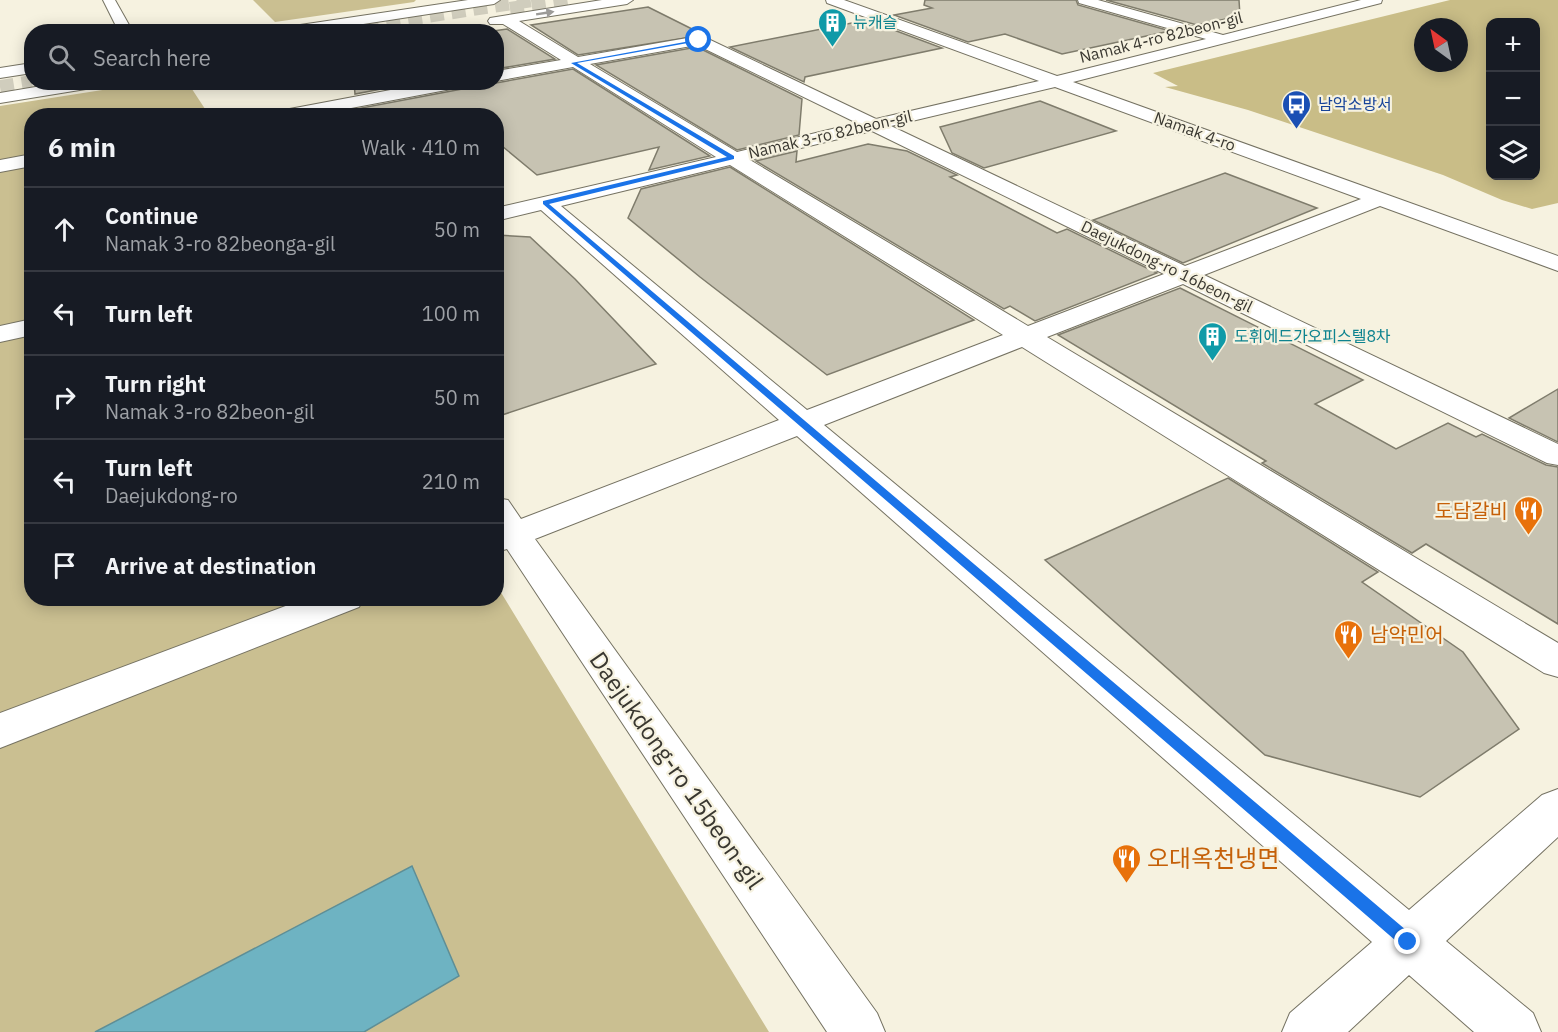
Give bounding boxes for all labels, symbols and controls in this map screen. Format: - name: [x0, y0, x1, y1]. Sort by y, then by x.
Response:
- building icon: 뉴캐슬: [816, 6, 848, 48]
- street label: Namak 4-ro 82beon-gil: [1077, 7, 1245, 67]
- one-way arrow: [536, 8, 555, 17]
- place label: 뉴캐슬: [853, 12, 897, 32]
- north arrow: [1414, 18, 1468, 72]
- map controls: [1486, 18, 1540, 180]
- button: +: [1486, 18, 1540, 72]
- search box: [24, 24, 504, 90]
- route start: [685, 26, 711, 52]
- icon: search: [45, 41, 78, 74]
- text: Search here: [93, 43, 211, 72]
- button: −: [1486, 72, 1540, 126]
- bus stop icon: 남악소방서: [1281, 88, 1313, 130]
- place label: 남악소방서: [1318, 94, 1392, 114]
- street label: Namak 3-ro 82beon-gil: [746, 105, 914, 163]
- street label: Namak 4-ro: [1151, 107, 1239, 155]
- button: layers: [1486, 126, 1540, 180]
- text: 6 min: [48, 130, 116, 164]
- text: Walk · 410 m: [362, 134, 480, 161]
- text: Continue: [105, 201, 198, 230]
- icon: ahead: [48, 213, 81, 246]
- text: 50 m: [434, 216, 480, 243]
- street label: Daejukdong-ro 16beon-gil: [1078, 216, 1256, 316]
- text: Namak 3-ro 82beonga-gil: [105, 230, 336, 257]
- icon: left: [48, 297, 81, 330]
- text: Turn left: [105, 299, 193, 328]
- text: 100 m: [422, 300, 480, 327]
- building icon: 도휘에드가오피스텔8차: [1197, 320, 1229, 362]
- place label: 도휘에드가오피스텔8차: [1234, 326, 1391, 346]
- text: Turn right: [105, 369, 206, 398]
- icon: right: [48, 381, 81, 414]
- text: 50 m: [434, 384, 480, 411]
- text: Namak 3-ro 82beon-gil: [105, 398, 314, 425]
- text: Turn left: [105, 453, 193, 482]
- icon: left: [48, 465, 81, 498]
- text: 210 m: [422, 468, 480, 495]
- text: Daejukdong-ro: [105, 482, 238, 509]
- restaurant icon: 도담갈비: [1513, 494, 1545, 536]
- place label: 도담갈비: [1434, 497, 1508, 524]
- icon: arrive: [48, 549, 81, 582]
- text: Arrive at destination: [105, 551, 316, 580]
- restaurant icon: 남악민어: [1333, 618, 1365, 660]
- place label: 남악민어: [1370, 621, 1444, 648]
- street label: Daejukdong-ro 15beon-gil: [583, 645, 771, 895]
- restaurant icon: 오대옥천냉면: [1110, 842, 1142, 884]
- place label: 오대옥천냉면: [1147, 842, 1279, 874]
- route end: [1394, 928, 1420, 954]

